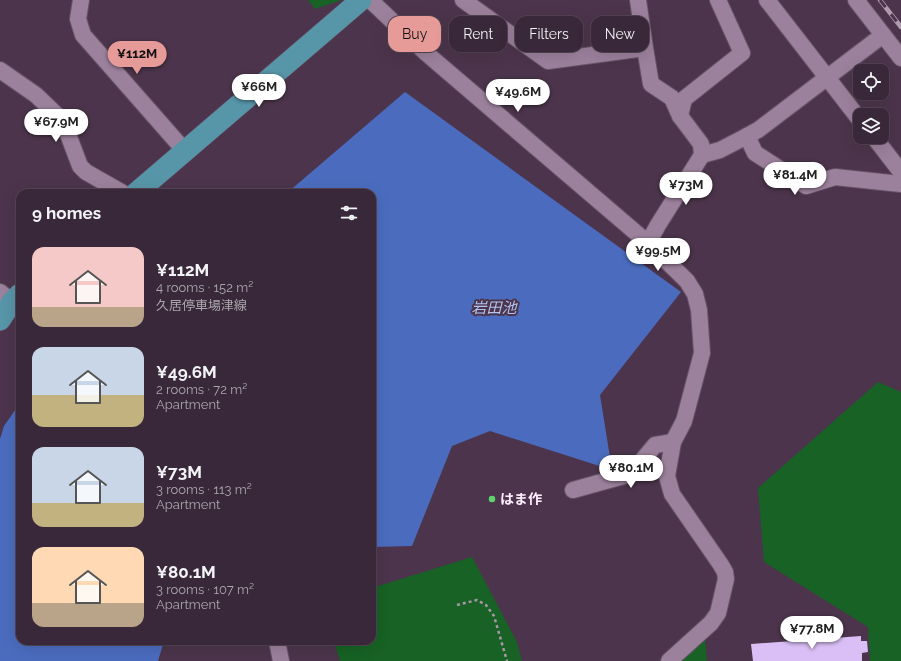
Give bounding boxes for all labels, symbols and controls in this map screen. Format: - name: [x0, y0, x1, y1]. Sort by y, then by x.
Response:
- chip: Buy: [388, 16, 441, 52]
- chip: Rent: [449, 16, 507, 52]
- chip: Filters: [515, 16, 583, 52]
- chip: New: [591, 16, 649, 52]
- pin: ¥112M: [109, 41, 165, 75]
- text: ¥112M: [117, 46, 157, 61]
- map controls: [853, 64, 889, 144]
- button: locate: [853, 64, 889, 100]
- pin: ¥66M: [235, 74, 283, 108]
- text: ¥66M: [241, 79, 277, 94]
- pin: ¥49.6M: [485, 79, 551, 113]
- text: ¥49.6M: [495, 84, 541, 99]
- button: layers: [853, 108, 889, 144]
- pin: ¥67.9M: [23, 109, 89, 143]
- text: ¥67.9M: [33, 114, 79, 129]
- pin: ¥81.4M: [762, 162, 828, 196]
- text: ¥81.4M: [772, 167, 818, 182]
- pin: ¥73M: [662, 172, 710, 206]
- text: ¥73M: [668, 177, 704, 192]
- icon: filters: [338, 202, 360, 224]
- text: 9 homes: [32, 203, 101, 223]
- pin: ¥99.5M: [625, 238, 691, 272]
- text: ¥99.5M: [635, 243, 681, 258]
- text: ¥112M: [156, 260, 209, 280]
- icon: home: [64, 263, 112, 311]
- text: 4 rooms · 152 m²: [156, 280, 253, 295]
- text: 久居停車場津線: [156, 298, 247, 313]
- water label: 岩田池: [471, 299, 518, 317]
- text: ¥49.6M: [156, 362, 217, 382]
- icon: home: [64, 363, 112, 411]
- text: 2 rooms · 72 m²: [156, 382, 247, 397]
- text: Apartment: [156, 397, 220, 412]
- pin: ¥80.1M: [598, 455, 664, 489]
- text: ¥80.1M: [608, 460, 654, 475]
- text: ¥73M: [156, 462, 202, 482]
- icon: home: [64, 463, 112, 511]
- text: 3 rooms · 113 m²: [156, 482, 252, 497]
- place label: はま作: [500, 491, 542, 507]
- marker: はま作: [487, 494, 497, 504]
- text: Apartment: [156, 497, 220, 512]
- text: ¥80.1M: [156, 562, 216, 582]
- icon: home: [64, 563, 112, 611]
- text: 3 rooms · 107 m²: [156, 582, 254, 597]
- text: Apartment: [156, 597, 220, 612]
- pin: ¥77.8M: [779, 616, 845, 650]
- text: ¥77.8M: [789, 621, 835, 636]

